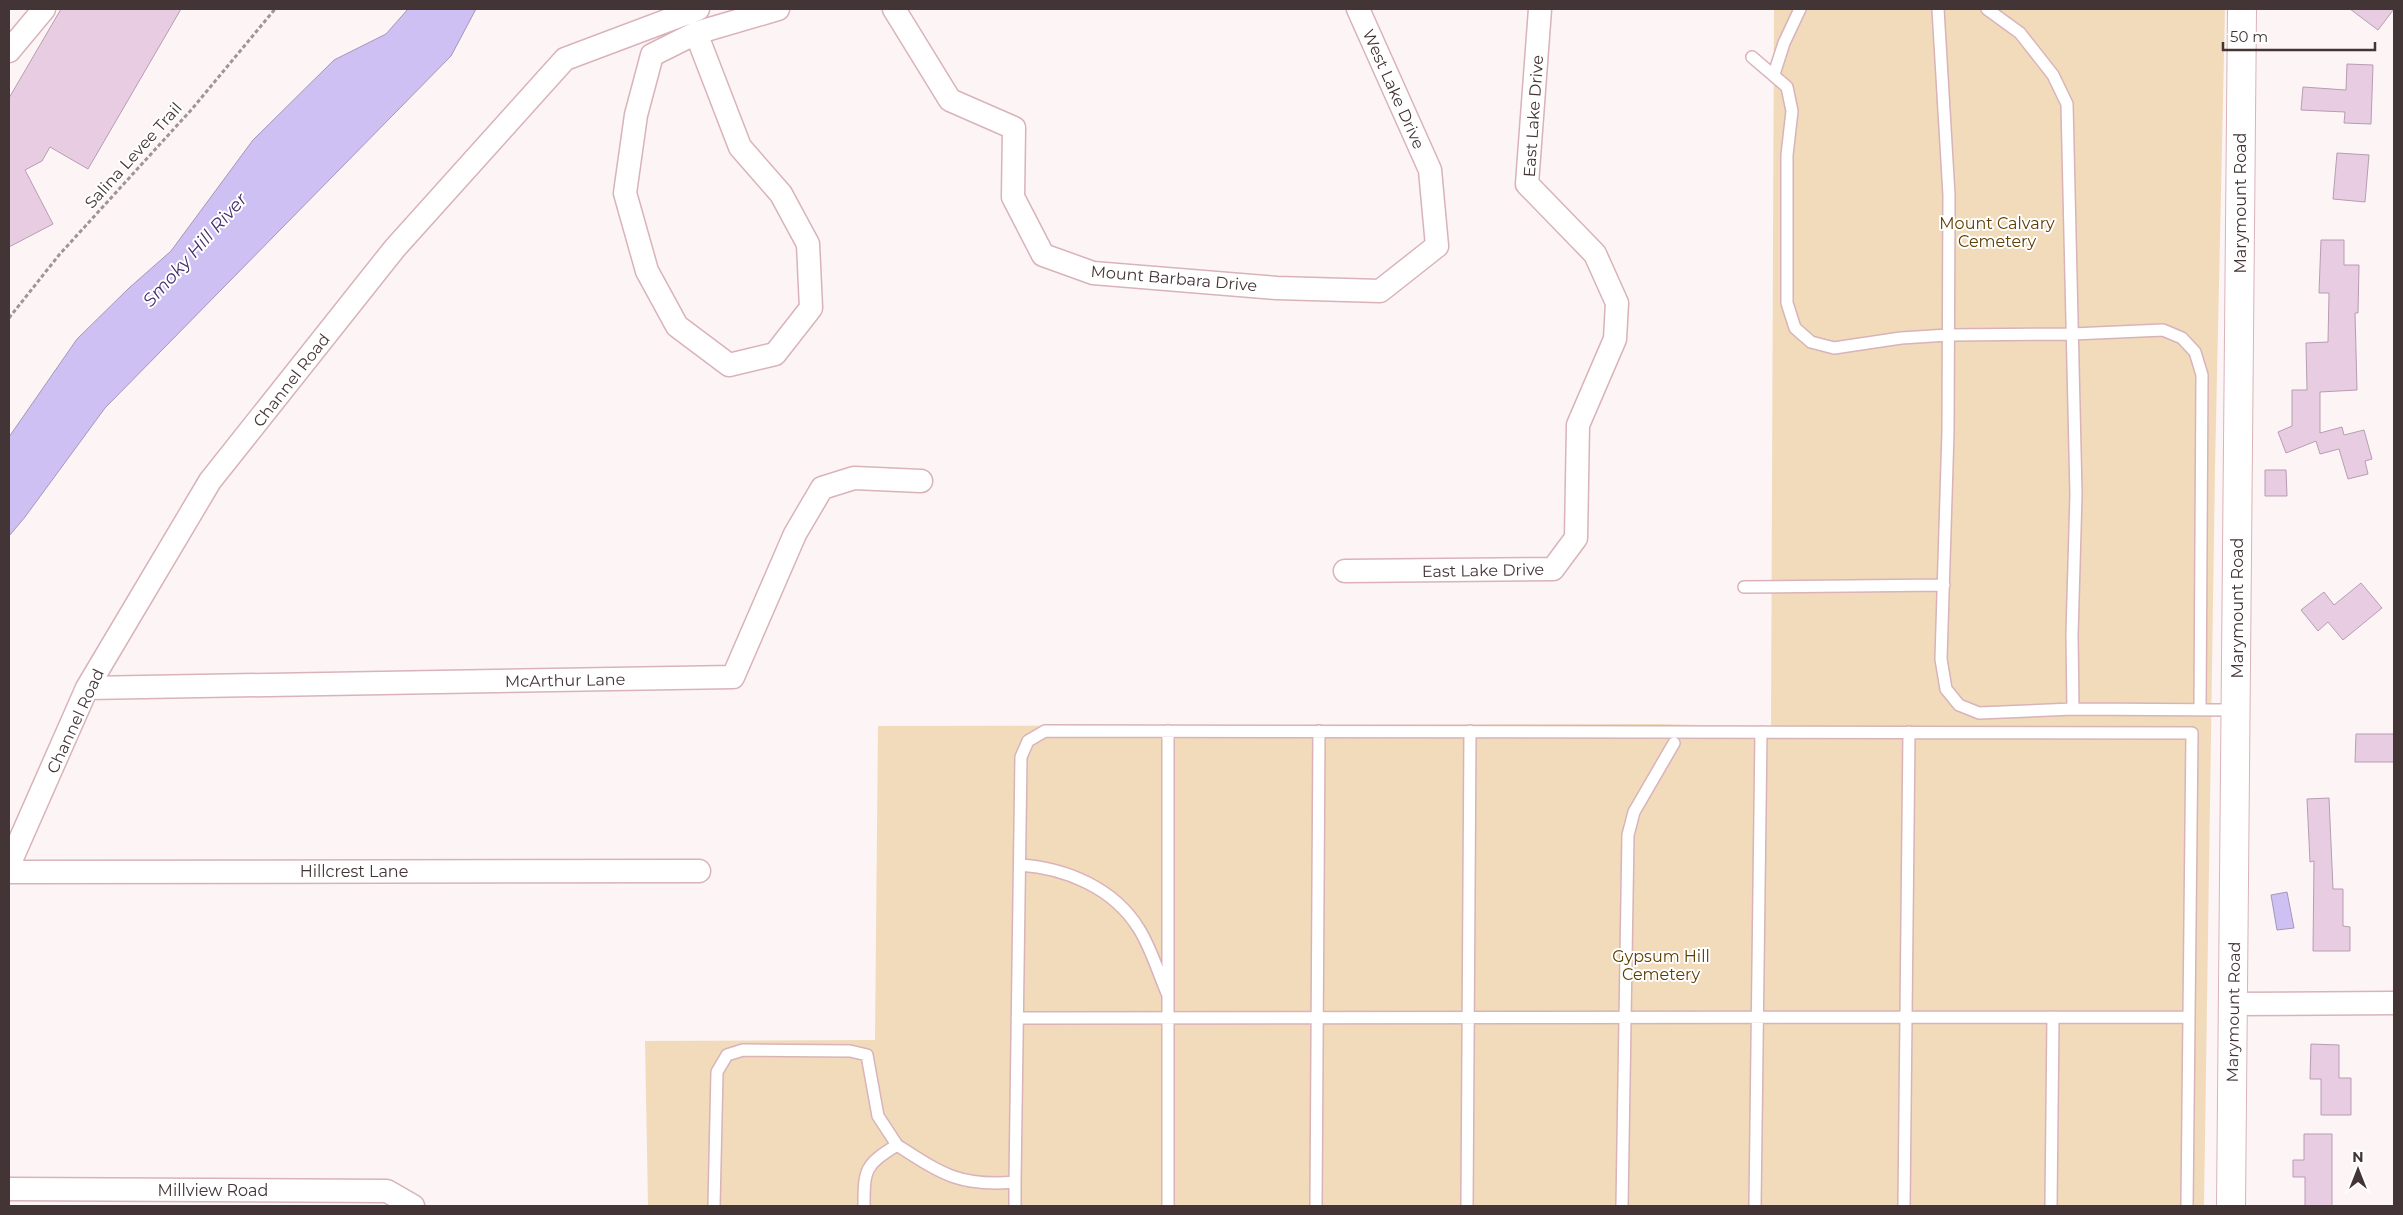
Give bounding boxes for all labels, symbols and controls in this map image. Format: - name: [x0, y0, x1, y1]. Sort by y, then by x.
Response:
- scale bar: [2223, 20, 2376, 52]
- street label: West Lake Drive: [1359, 26, 1428, 152]
- text: 50 m: [2230, 27, 2268, 46]
- street label: East Lake Drive: [1520, 54, 1547, 178]
- street label: Salina Levee Trail: [81, 98, 186, 212]
- street label: Marymount Road: [2231, 133, 2250, 273]
- water label: Smoky Hill River: [138, 188, 252, 311]
- park label: Mount Calvary Cemetery: [1939, 214, 2055, 251]
- street label: Mount Barbara Drive: [1090, 262, 1258, 295]
- street label: Channel Road: [249, 330, 334, 431]
- street label: Marymount Road: [2228, 538, 2247, 678]
- street label: East Lake Drive: [1422, 560, 1544, 581]
- street label: Channel Road: [43, 666, 108, 777]
- street label: McArthur Lane: [505, 670, 625, 691]
- street label: Hillcrest Lane: [300, 862, 408, 881]
- street label: Marymount Road: [2223, 941, 2244, 1083]
- park label: Gypsum Hill Cemetery: [1612, 947, 1710, 984]
- north arrow: [2333, 1145, 2383, 1195]
- text: N: [2352, 1148, 2364, 1166]
- street label: Millview Road: [158, 1181, 268, 1200]

